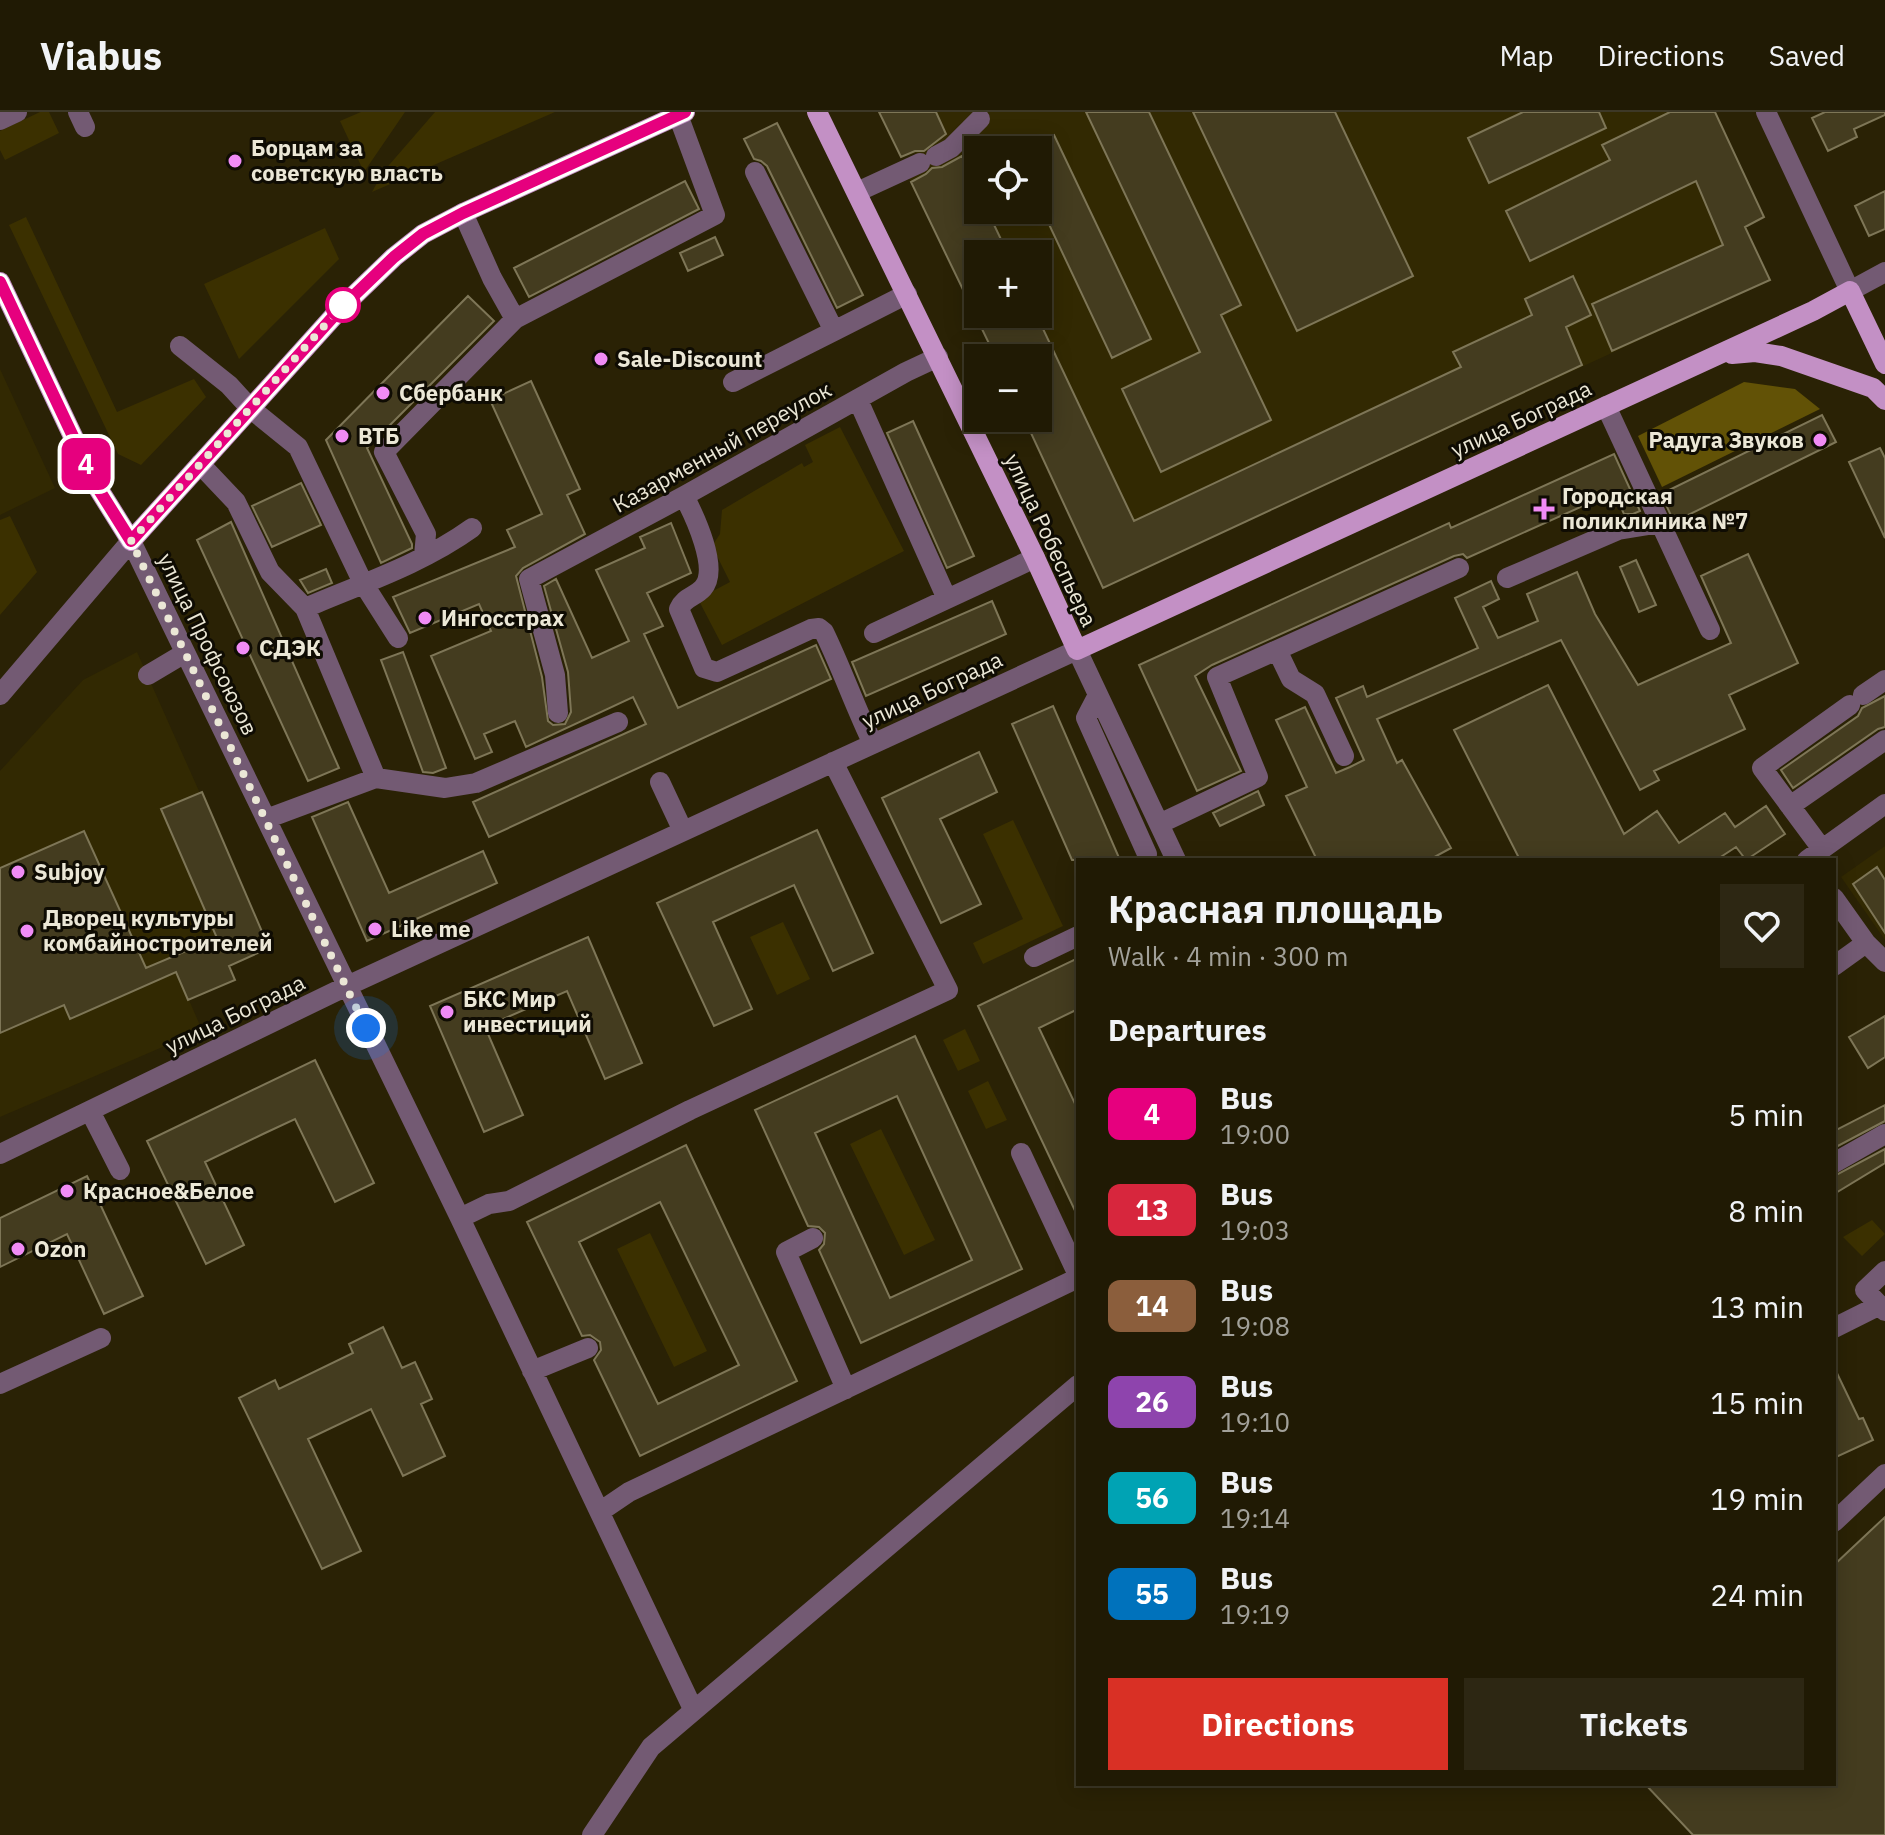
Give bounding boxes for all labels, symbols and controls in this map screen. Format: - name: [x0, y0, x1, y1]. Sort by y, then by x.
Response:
- text: Viabus: [40, 31, 162, 80]
- text: Map: [1499, 37, 1553, 74]
- text: Directions: [1597, 37, 1725, 74]
- text: Saved: [1769, 37, 1845, 74]
- place label: Борцам за советскую власть: [251, 133, 443, 187]
- map controls: [964, 136, 1052, 432]
- button: locate: [964, 136, 1052, 224]
- marker: Борцам за советскую власть: [226, 152, 244, 170]
- button: +: [964, 240, 1052, 328]
- unlabelled marker: [326, 288, 360, 322]
- place label: Sale-Discount: [617, 344, 762, 373]
- button: −: [964, 344, 1052, 432]
- marker: Sale-Discount: [592, 350, 610, 368]
- street label: улица Бограда: [1446, 373, 1596, 464]
- street label: Казарменный переулок: [607, 374, 836, 519]
- place label: Сбербанк: [399, 378, 503, 407]
- marker: Сбербанк: [374, 384, 392, 402]
- place label: ВТБ: [358, 421, 399, 450]
- place label: Радуга Звуков: [1648, 425, 1804, 454]
- marker: ВТБ: [333, 427, 351, 445]
- marker: Радуга Звуков: [1811, 431, 1829, 449]
- line badge: 4: [60, 438, 112, 490]
- text: 4: [78, 445, 94, 482]
- street label: улица Робеспьера: [999, 449, 1104, 631]
- place label: Городская поликлиника №7: [1562, 481, 1748, 535]
- marker: Городская поликлиника №7: [1533, 498, 1555, 520]
- street label: улица Профсоюзов: [152, 548, 265, 740]
- place label: Ингосстрах: [441, 603, 564, 632]
- marker: Ингосстрах: [416, 609, 434, 627]
- place label: СДЭК: [259, 633, 321, 662]
- marker: СДЭК: [234, 639, 252, 657]
- street label: улица Бограда: [857, 644, 1007, 735]
- place label: Subjoy: [34, 857, 105, 886]
- marker: Subjoy: [9, 863, 27, 881]
- text: Красная площадь: [1108, 884, 1443, 933]
- button: heart: [1720, 884, 1804, 968]
- place label: Дворец культуры комбайностроителей: [43, 903, 272, 957]
- place label: Like me: [391, 914, 471, 943]
- marker: Like me: [366, 920, 384, 938]
- marker: Дворец культуры комбайностроителей: [18, 922, 36, 940]
- text: Walk · 4 min · 300 m: [1108, 939, 1348, 973]
- street label: улица Бограда: [160, 967, 310, 1060]
- place label: БКС Мир инвестиций: [463, 984, 592, 1038]
- marker: БКС Мир инвестиций: [438, 1003, 456, 1021]
- your location: [346, 1008, 386, 1048]
- text: Departures: [1108, 1010, 1267, 1049]
- text: Bus: [1220, 1078, 1273, 1117]
- text: 4: [1144, 1095, 1160, 1132]
- text: 5 min: [1728, 1095, 1804, 1134]
- text: 19:00: [1220, 1117, 1290, 1151]
- text: Bus: [1220, 1174, 1273, 1213]
- place label: Красное&Белое: [83, 1176, 254, 1205]
- marker: Красное&Белое: [58, 1182, 76, 1200]
- text: 13: [1135, 1191, 1169, 1228]
- text: 8 min: [1728, 1191, 1804, 1230]
- text: 19:03: [1220, 1213, 1290, 1247]
- place label: Ozon: [34, 1234, 86, 1263]
- marker: Ozon: [9, 1240, 27, 1258]
- text: Bus: [1220, 1270, 1273, 1309]
- text: 14: [1135, 1287, 1169, 1324]
- text: 13 min: [1710, 1287, 1804, 1326]
- text: 19:08: [1220, 1309, 1290, 1343]
- text: Bus: [1220, 1366, 1273, 1405]
- text: 26: [1135, 1383, 1169, 1420]
- text: 15 min: [1710, 1383, 1804, 1422]
- text: 19:10: [1220, 1405, 1290, 1439]
- text: Bus: [1220, 1462, 1273, 1501]
- text: 56: [1135, 1479, 1169, 1516]
- text: 19 min: [1710, 1479, 1804, 1518]
- text: 19:14: [1220, 1501, 1290, 1535]
- text: Bus: [1220, 1558, 1273, 1597]
- text: 55: [1135, 1575, 1169, 1612]
- text: 24 min: [1710, 1575, 1804, 1614]
- text: 19:19: [1220, 1597, 1290, 1631]
- button: Directions: [1108, 1678, 1448, 1770]
- button: Tickets: [1464, 1678, 1804, 1770]

